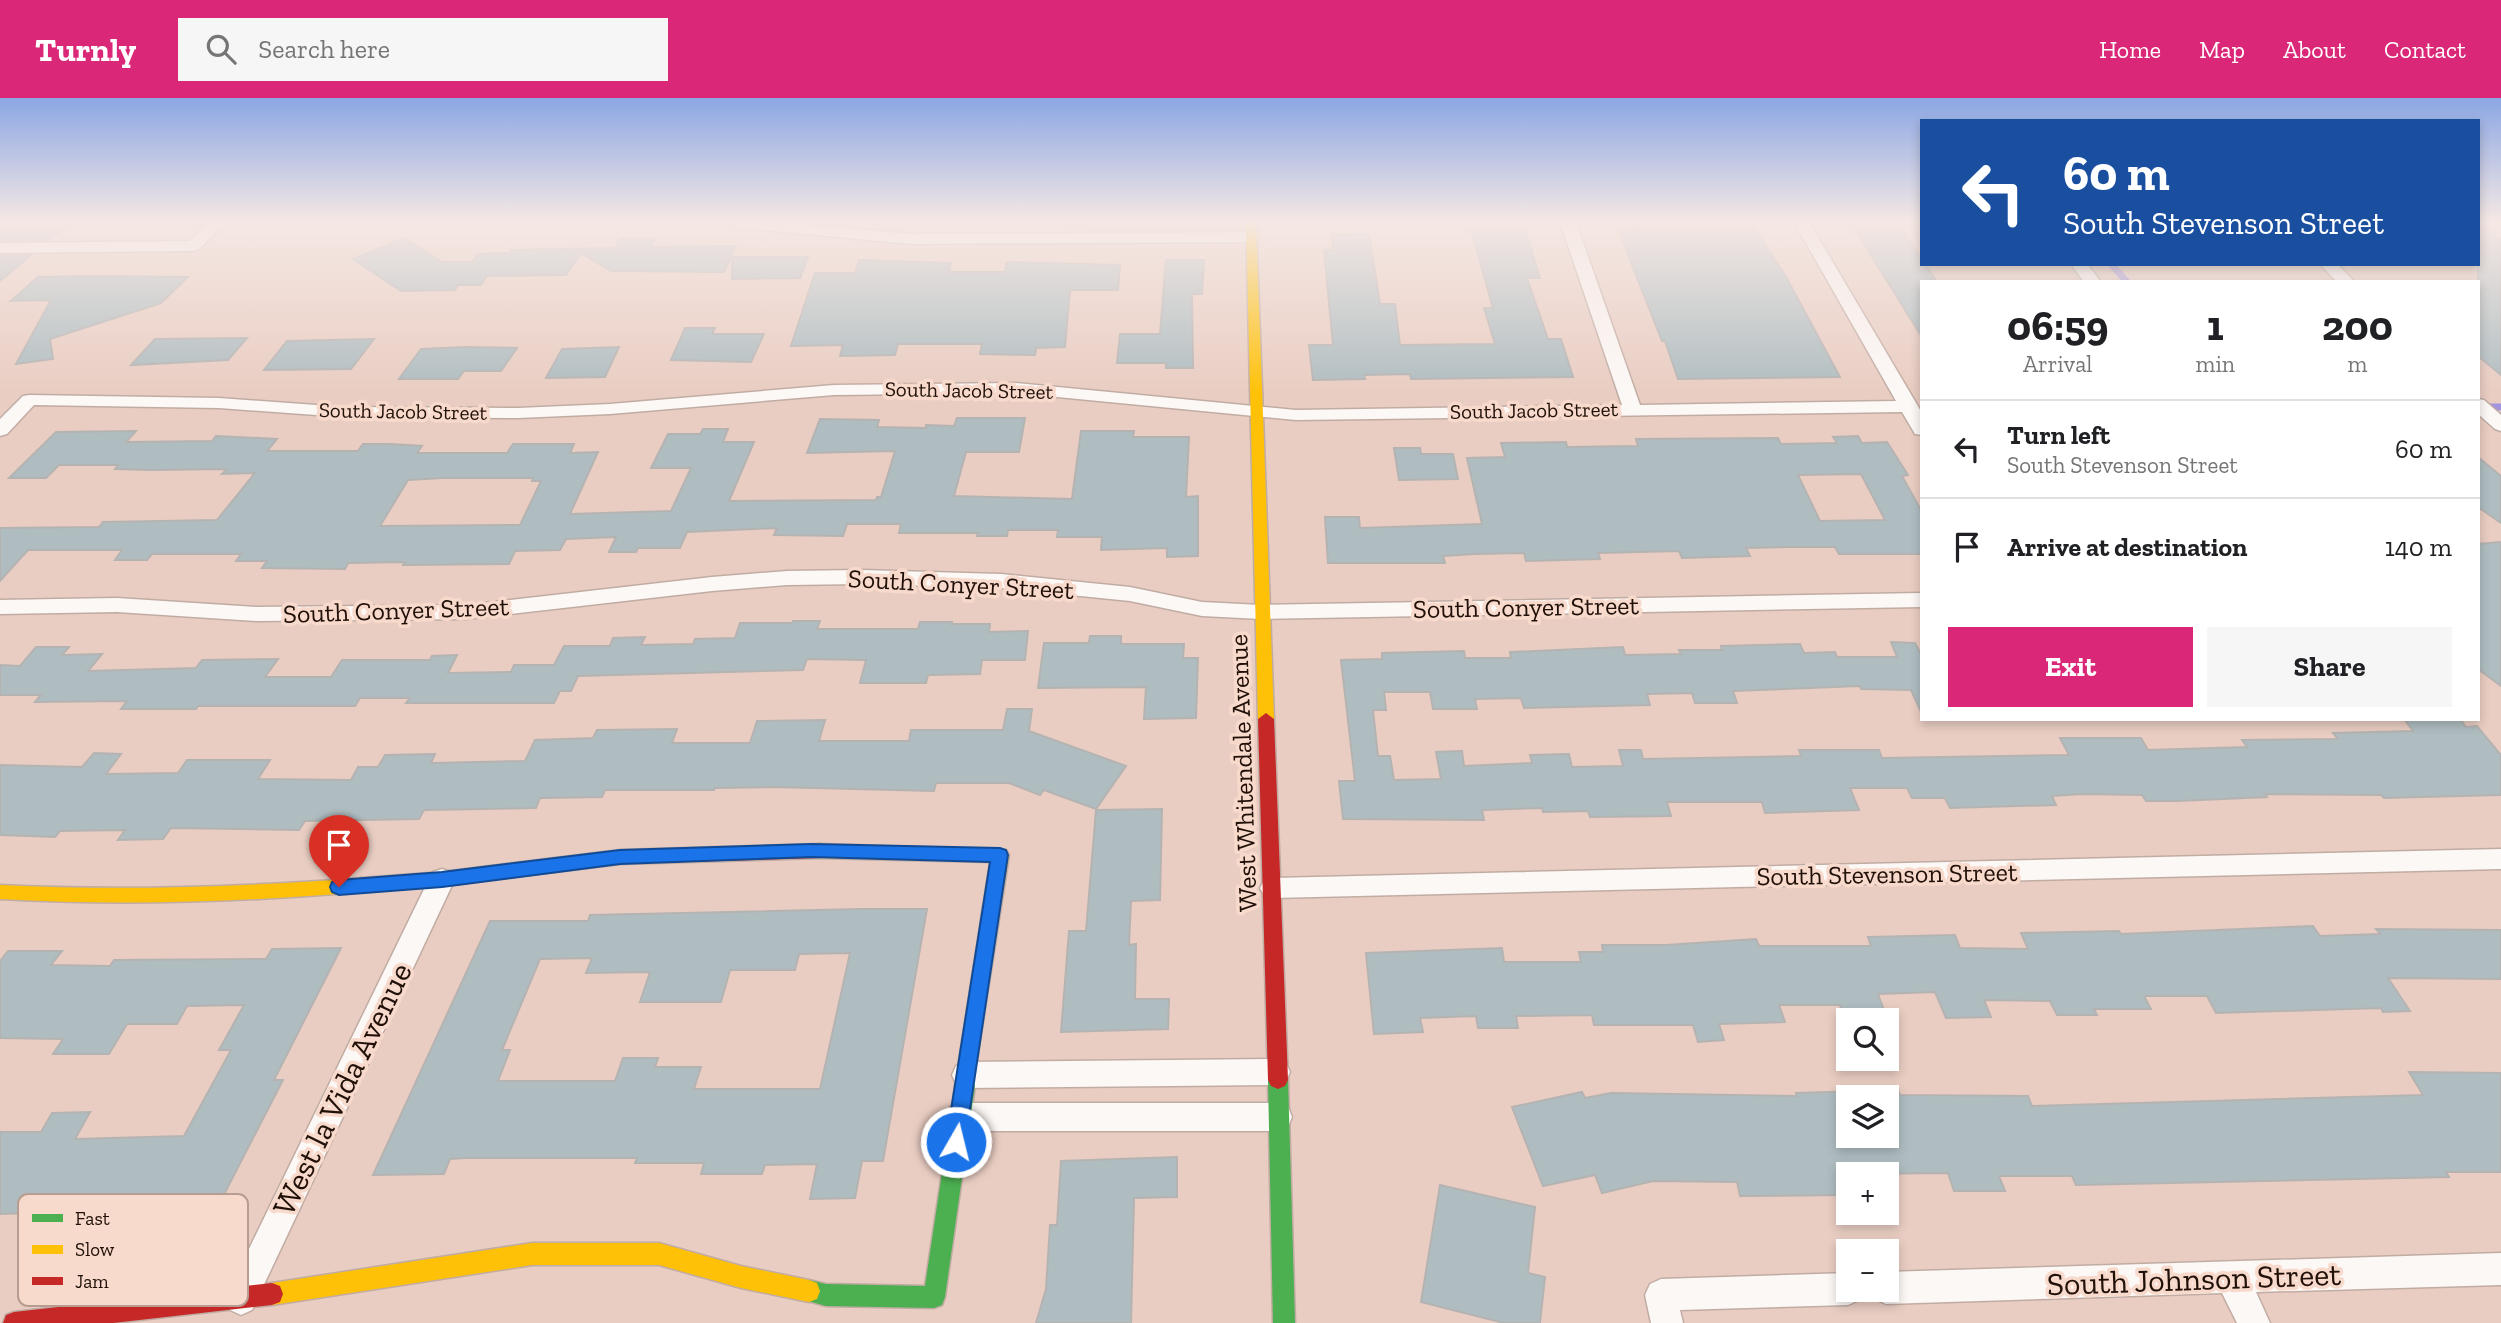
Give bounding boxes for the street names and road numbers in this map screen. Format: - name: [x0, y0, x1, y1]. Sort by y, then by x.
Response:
- street label: South Jacob Street: [885, 376, 1054, 404]
- street label: South Jacob Street: [1450, 396, 1619, 424]
- street label: South Jacob Street: [319, 397, 488, 425]
- street label: South Conyer Street: [847, 562, 1075, 606]
- street label: South Conyer Street: [1413, 589, 1640, 625]
- street label: South Conyer Street: [282, 590, 510, 630]
- street label: West Whitendale Avenue: [1222, 634, 1264, 912]
- street label: South Stevenson Street: [1756, 856, 2018, 892]
- street label: West la Vida Avenue: [264, 956, 420, 1222]
- street label: South Johnson Street: [2046, 1255, 2342, 1303]

